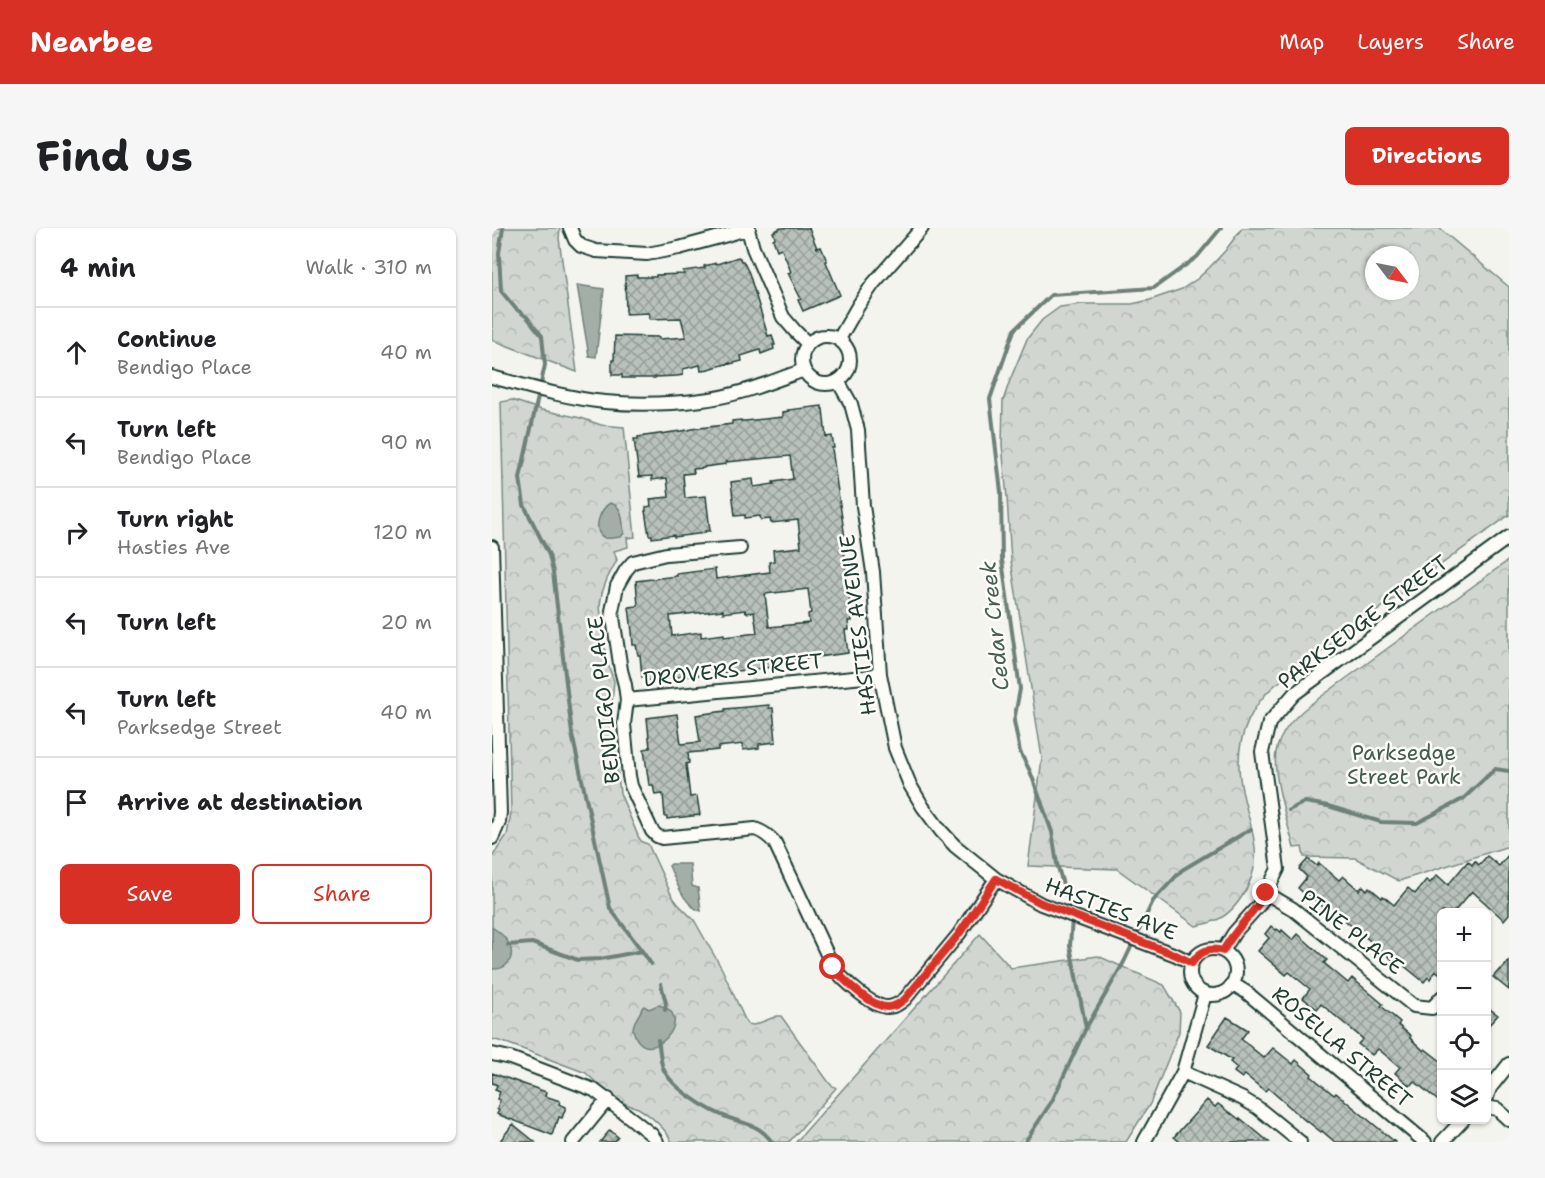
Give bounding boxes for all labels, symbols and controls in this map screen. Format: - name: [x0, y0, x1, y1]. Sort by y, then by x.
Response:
- text: Nearbee: [30, 23, 153, 61]
- text: Map: [1279, 28, 1324, 56]
- text: Layers: [1357, 28, 1424, 56]
- text: Share: [1457, 28, 1515, 56]
- button: Directions: [1345, 127, 1509, 185]
- text: Find us: [36, 128, 193, 184]
- north arrow: [1365, 246, 1419, 300]
- text: 4 min: [60, 250, 136, 285]
- text: Walk · 310 m: [306, 254, 432, 280]
- text: Continue: [117, 325, 217, 354]
- icon: ahead: [60, 336, 93, 369]
- text: 40 m: [380, 339, 432, 365]
- text: Bendigo Place: [117, 354, 252, 380]
- text: Turn left: [117, 415, 216, 444]
- icon: left: [60, 426, 93, 459]
- text: 90 m: [380, 429, 432, 455]
- text: Bendigo Place: [117, 444, 252, 470]
- text: Turn right: [117, 505, 234, 534]
- icon: right: [60, 516, 93, 549]
- text: 120 m: [373, 519, 432, 545]
- street label: HASTIES AVENUE: [833, 533, 883, 717]
- text: Hasties Ave: [117, 534, 231, 560]
- street label: PARKSEDGE STREET: [1272, 549, 1454, 695]
- water label: Cedar Creek: [973, 559, 1016, 692]
- icon: left: [60, 606, 93, 639]
- text: Turn left: [117, 608, 216, 637]
- text: 20 m: [381, 609, 432, 635]
- street label: BENDIGO PLACE: [581, 615, 627, 785]
- street label: DROVERS STREET: [642, 647, 824, 693]
- text: Turn left: [117, 685, 216, 714]
- icon: left: [60, 696, 93, 729]
- text: 40 m: [380, 699, 432, 725]
- text: Parksedge Street: [117, 714, 282, 740]
- park label: Parksedge Street Park: [1347, 739, 1461, 791]
- icon: arrive: [60, 786, 93, 819]
- text: Arrive at destination: [117, 788, 363, 817]
- button: Save: [60, 864, 240, 924]
- button: Share: [252, 864, 432, 924]
- street label: HASTIES AVE: [1041, 871, 1181, 947]
- route end: [1252, 879, 1278, 905]
- street label: PINE PLACE: [1295, 883, 1409, 981]
- map controls: [1437, 908, 1491, 1124]
- button: +: [1437, 908, 1491, 962]
- route start: [819, 953, 845, 979]
- button: −: [1437, 962, 1491, 1016]
- street label: ROSELLA STREET: [1266, 980, 1418, 1114]
- button: locate: [1437, 1016, 1491, 1070]
- button: layers: [1437, 1070, 1491, 1124]

